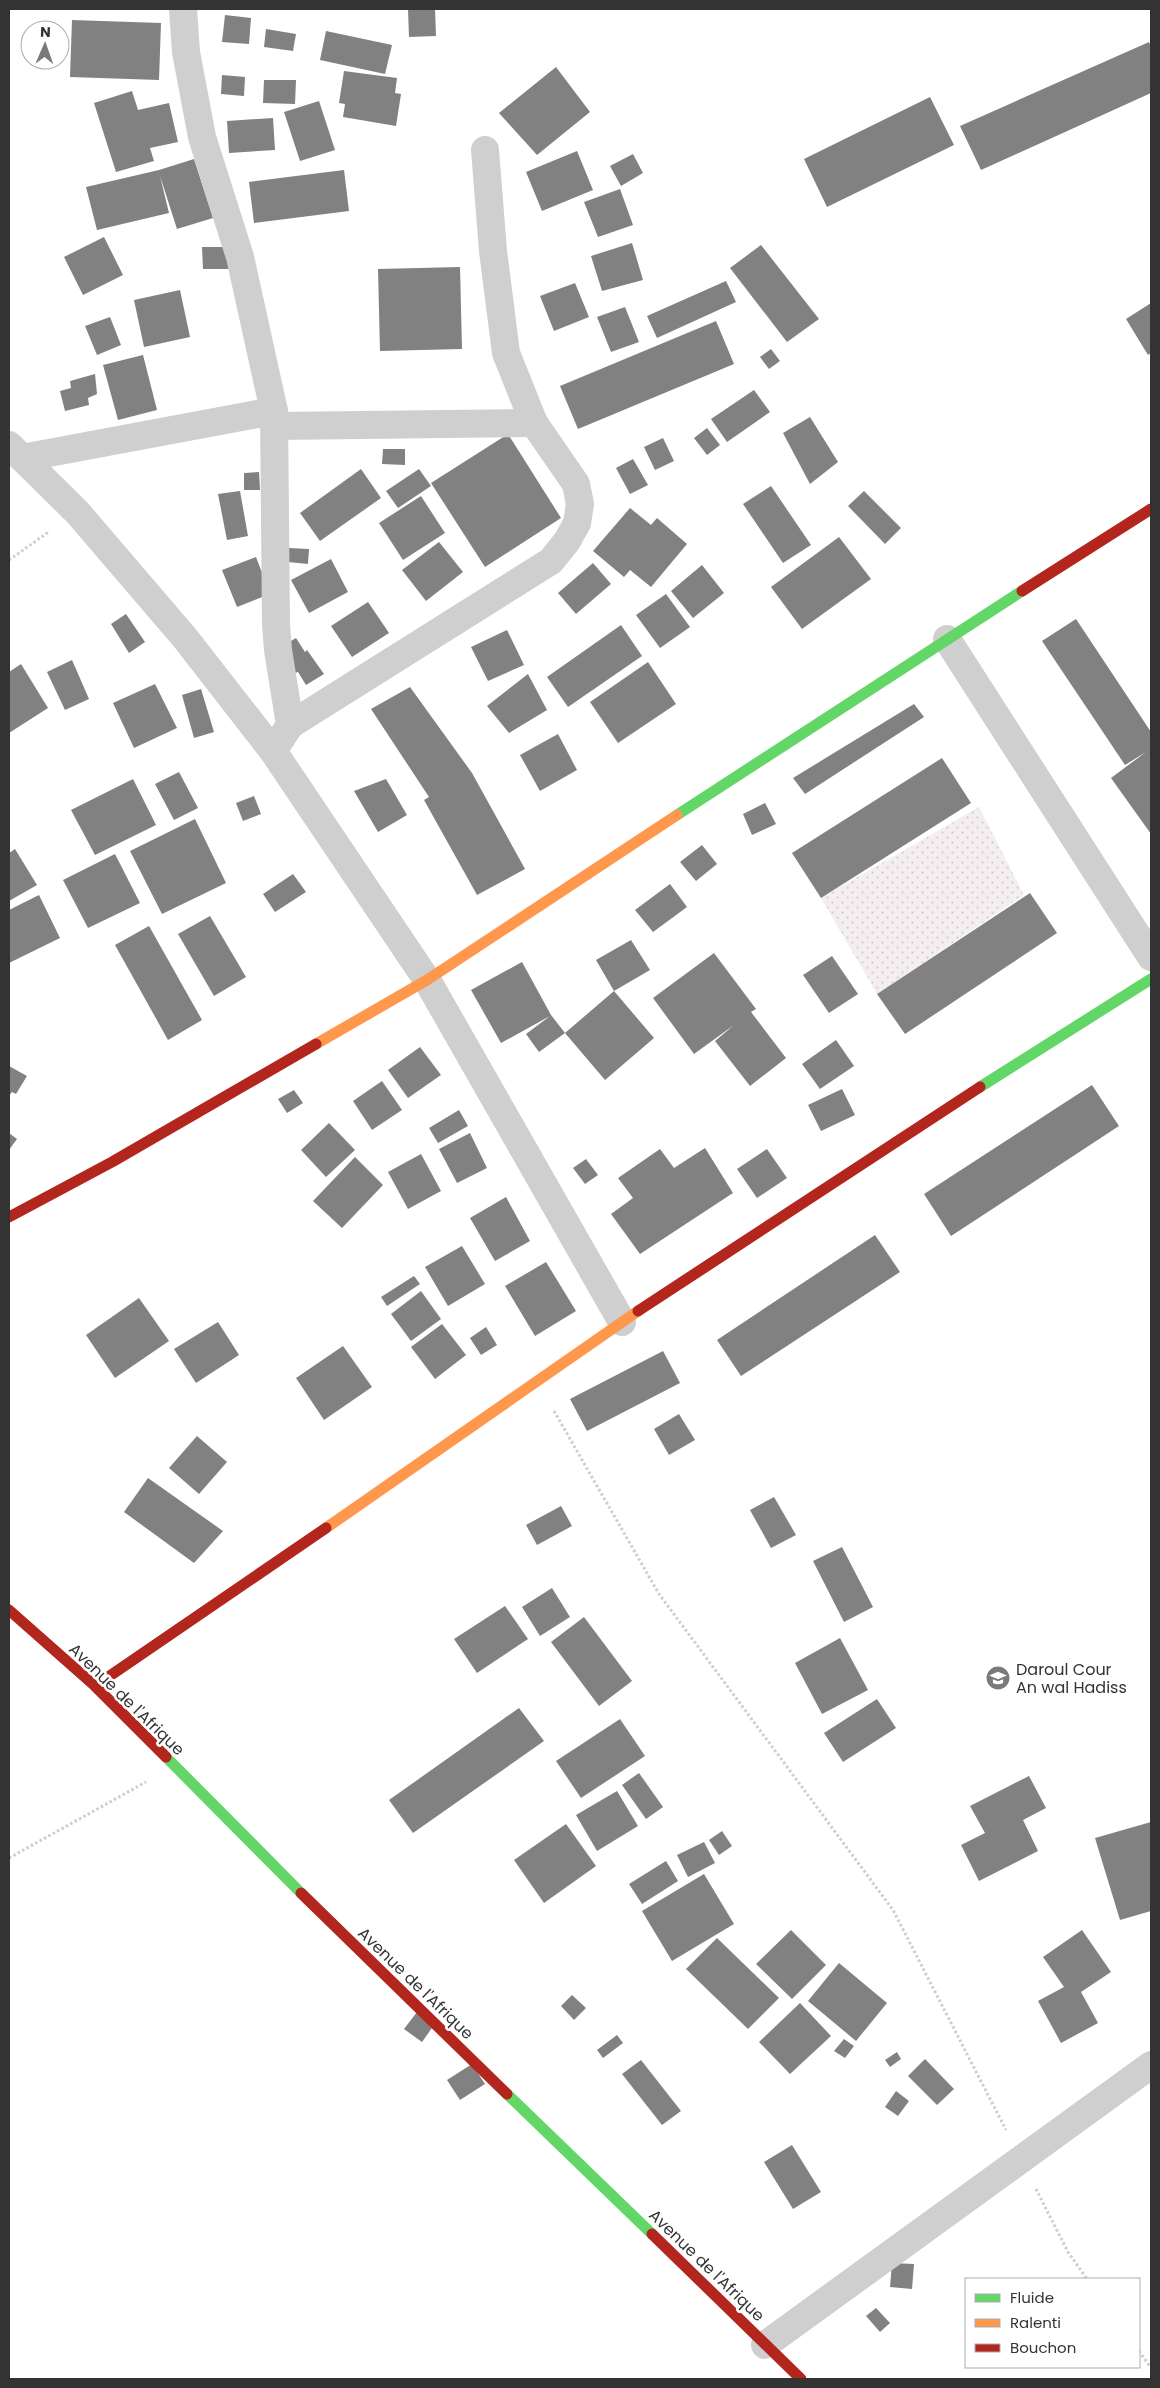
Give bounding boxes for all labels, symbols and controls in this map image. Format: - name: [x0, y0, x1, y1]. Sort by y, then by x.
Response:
- north arrow: [20, 20, 70, 70]
- text: N: [40, 22, 51, 42]
- street label: Avenue de l'Afrique: [64, 1638, 190, 1761]
- place label: Daroul Cour An wal Hadiss: [1016, 1658, 1127, 1699]
- school or university icon: Daroul Cour An wal Hadiss: [985, 1665, 1011, 1691]
- street label: Avenue de l'Afrique: [353, 1922, 479, 2045]
- street label: Avenue de l'Afrique: [644, 2204, 770, 2327]
- legend: [965, 2278, 1140, 2368]
- text: Fluide: [1010, 2287, 1054, 2308]
- text: Ralenti: [1010, 2312, 1061, 2333]
- text: Bouchon: [1010, 2337, 1076, 2358]

